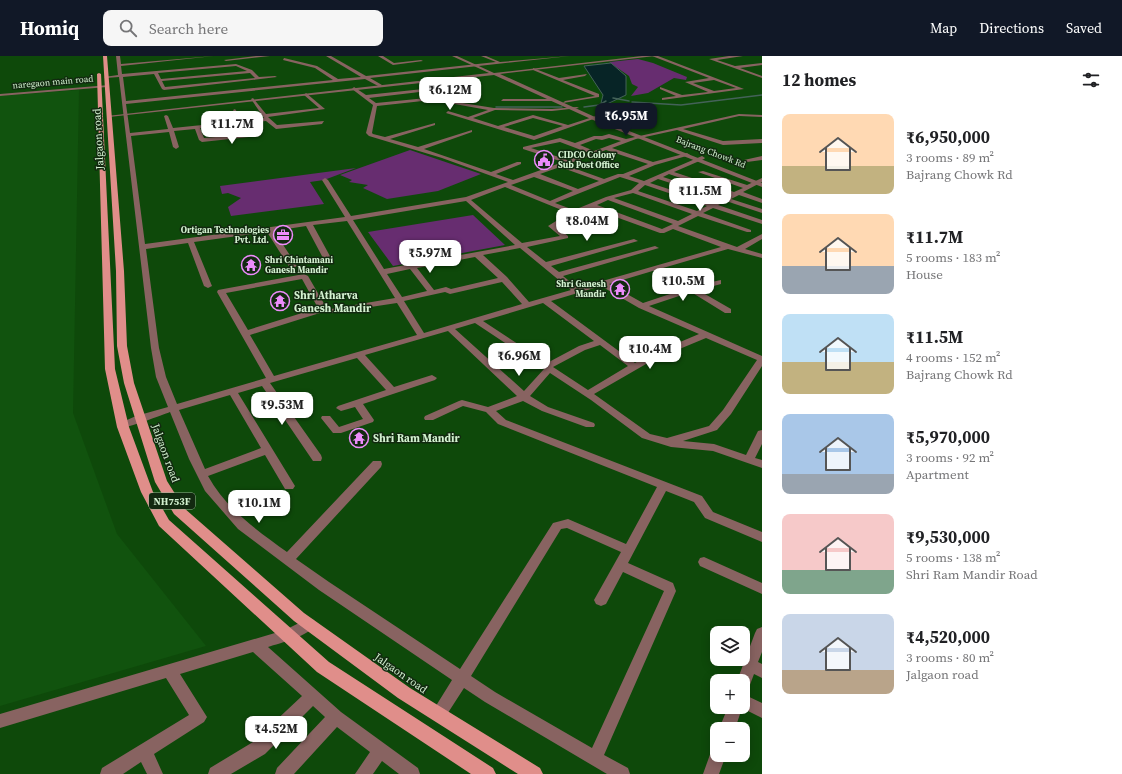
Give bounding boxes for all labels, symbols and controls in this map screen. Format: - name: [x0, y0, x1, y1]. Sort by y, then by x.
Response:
- search box: [103, 10, 383, 46]
- text: Homiq: [20, 15, 79, 41]
- icon: search: [117, 17, 139, 39]
- text: Search here: [149, 18, 228, 39]
- text: Map: [930, 18, 957, 38]
- text: Directions: [979, 18, 1044, 38]
- text: Saved: [1066, 18, 1102, 38]
- text: 12 homes: [782, 68, 856, 92]
- icon: filters: [1080, 69, 1102, 91]
- street label: naregaon main road: [12, 72, 94, 92]
- pin: ₹6.12M: [417, 77, 483, 111]
- text: ₹6.12M: [428, 81, 472, 98]
- pin: ₹6.95M: [593, 103, 659, 137]
- street label: Jalgaon road: [89, 107, 108, 171]
- text: ₹6.95M: [604, 107, 648, 124]
- pin: ₹11.7M: [199, 111, 265, 145]
- text: ₹11.7M: [210, 115, 254, 132]
- text: ₹6,950,000: [906, 125, 990, 149]
- icon: home: [814, 130, 862, 178]
- street label: Bajrang Chowk Rd: [674, 133, 748, 171]
- public building icon: CIDCO Colony Sub Post Office: [533, 149, 555, 171]
- place label: CIDCO Colony Sub Post Office: [558, 149, 620, 171]
- text: 3 rooms · 89 m²: [906, 149, 994, 166]
- text: Bajrang Chowk Rd: [906, 166, 1013, 183]
- pin: ₹11.5M: [667, 178, 733, 212]
- text: ₹11.5M: [678, 182, 722, 199]
- pin: ₹8.04M: [554, 208, 620, 242]
- text: ₹8.04M: [565, 212, 609, 229]
- place label: Ortigan Technologies Pvt. Ltd.: [181, 224, 269, 246]
- office icon: Ortigan Technologies Pvt. Ltd.: [272, 224, 294, 246]
- text: ₹11.7M: [906, 225, 963, 249]
- icon: home: [814, 230, 862, 278]
- pin: ₹5.97M: [397, 240, 463, 274]
- text: ₹5.97M: [408, 244, 452, 261]
- text: 5 rooms · 183 m²: [906, 249, 1001, 266]
- temple icon: Shri Chintamani Ganesh Mandir: [240, 254, 262, 276]
- place label: Shri Chintamani Ganesh Mandir: [265, 254, 333, 276]
- text: House: [906, 266, 943, 283]
- pin: ₹10.5M: [650, 268, 716, 302]
- text: ₹10.5M: [661, 272, 705, 289]
- place label: Shri Ganesh Mandir: [556, 278, 607, 300]
- temple icon: Shri Ganesh Mandir: [609, 278, 631, 300]
- place label: Shri Atharva Ganesh Mandir: [294, 288, 372, 316]
- temple icon: Shri Atharva Ganesh Mandir: [269, 290, 291, 312]
- text: ₹11.5M: [906, 325, 963, 349]
- icon: home: [814, 330, 862, 378]
- pin: ₹10.4M: [617, 336, 683, 370]
- text: ₹10.4M: [628, 340, 672, 357]
- pin: ₹6.96M: [486, 343, 552, 377]
- text: ₹6.96M: [497, 347, 541, 364]
- text: 4 rooms · 152 m²: [906, 349, 1001, 366]
- text: Bajrang Chowk Rd: [906, 366, 1013, 383]
- pin: ₹9.53M: [249, 392, 315, 426]
- text: ₹9.53M: [260, 396, 304, 413]
- street label: Jalgaon road: [148, 421, 183, 485]
- text: ₹5,970,000: [906, 425, 990, 449]
- temple icon: Shri Ram Mandir: [348, 427, 370, 449]
- icon: home: [814, 430, 862, 478]
- place label: Shri Ram Mandir: [373, 431, 460, 446]
- text: 3 rooms · 92 m²: [906, 449, 994, 466]
- text: Apartment: [906, 466, 969, 483]
- pin: ₹10.1M: [226, 490, 292, 524]
- road number: NH753F: [149, 493, 195, 509]
- text: ₹10.1M: [237, 494, 281, 511]
- text: ₹9,530,000: [906, 525, 990, 549]
- icon: home: [814, 530, 862, 578]
- text: 5 rooms · 138 m²: [906, 549, 1001, 566]
- text: Shri Ram Mandir Road: [906, 566, 1038, 583]
- text: ₹4,520,000: [906, 625, 990, 649]
- map controls: [710, 626, 750, 762]
- button: layers: [710, 626, 750, 666]
- icon: home: [814, 630, 862, 678]
- street label: Jalgaon road: [370, 649, 431, 698]
- text: 3 rooms · 80 m²: [906, 649, 994, 666]
- text: Jalgaon road: [906, 666, 979, 683]
- button: +: [710, 674, 750, 714]
- pin: ₹4.52M: [243, 716, 309, 750]
- text: ₹4.52M: [254, 720, 298, 737]
- button: −: [710, 722, 750, 762]

